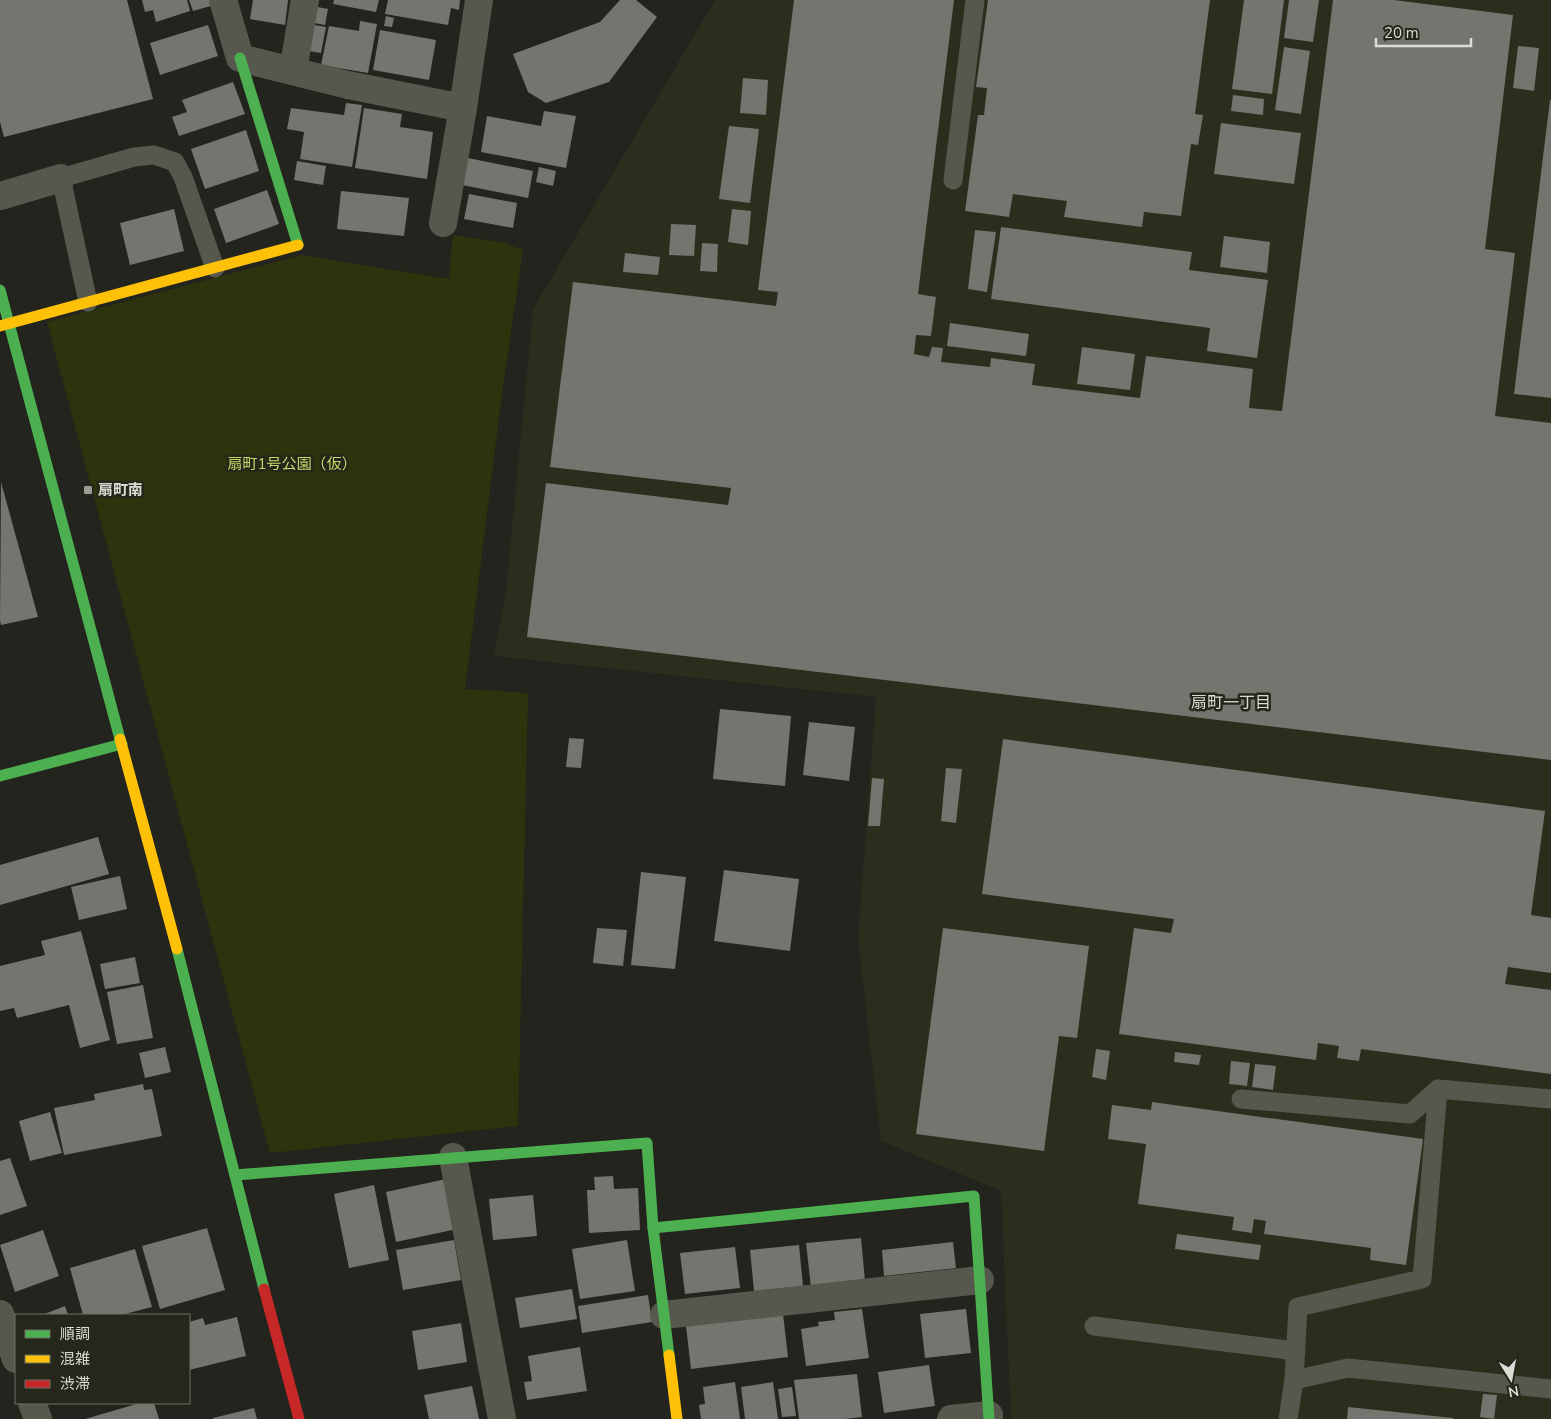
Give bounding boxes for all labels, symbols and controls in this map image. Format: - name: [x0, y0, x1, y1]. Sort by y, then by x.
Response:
- scale bar: [1376, 15, 1471, 47]
- text: 20 m: [1384, 23, 1419, 43]
- park label: 扇町1号公園（仮）: [227, 454, 357, 474]
- place label: 扇町南: [98, 480, 143, 500]
- marker: 扇町南: [82, 484, 94, 496]
- district label: 扇町一丁目: [1191, 692, 1271, 714]
- legend: [15, 1314, 190, 1404]
- text: 順調: [60, 1324, 90, 1344]
- text: 混雑: [60, 1349, 90, 1369]
- north arrow: [1486, 1354, 1536, 1404]
- text: 渋滞: [60, 1374, 90, 1394]
- text: N: [1506, 1381, 1520, 1402]

